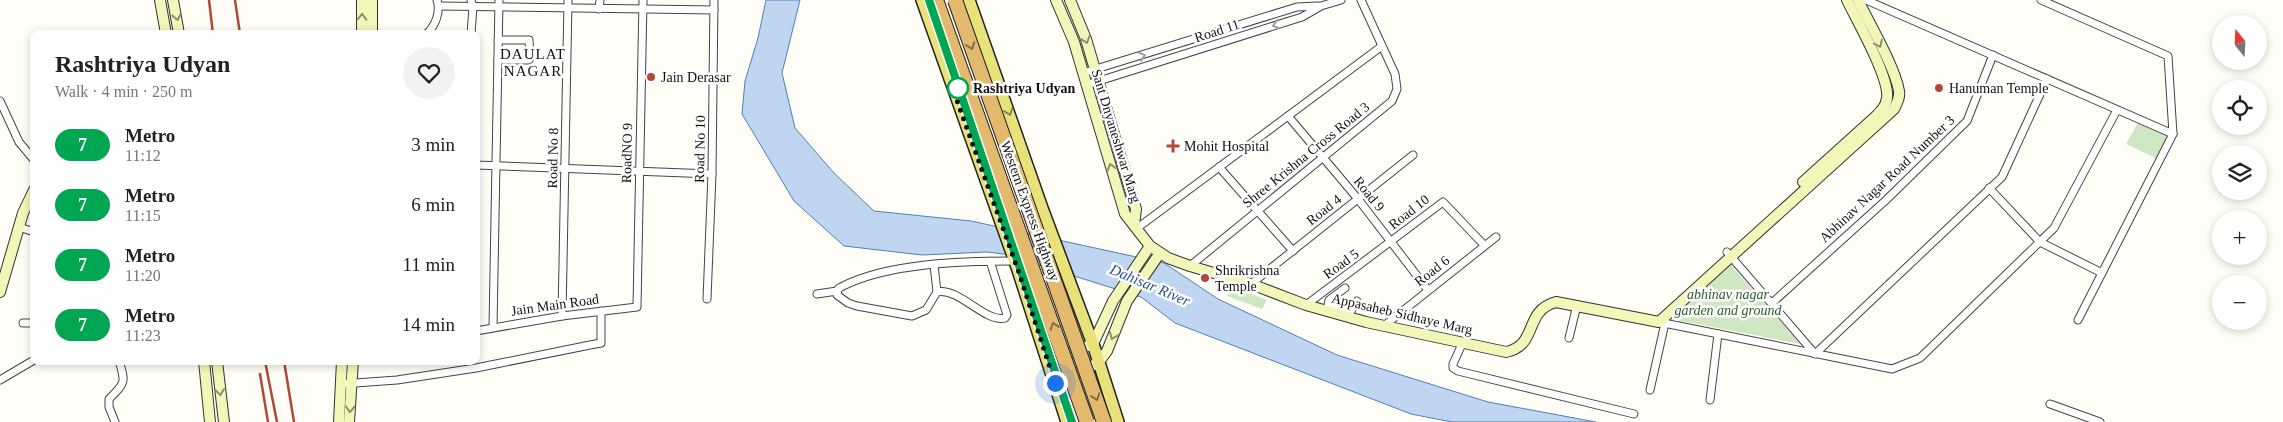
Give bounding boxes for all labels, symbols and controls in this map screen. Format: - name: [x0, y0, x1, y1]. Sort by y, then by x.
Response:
- one-way arrow: [171, 12, 182, 21]
- one-way arrow: [357, 13, 367, 20]
- north arrow: [2212, 15, 2268, 70]
- map controls: [2212, 15, 2267, 330]
- street label: Road 11: [1193, 17, 1241, 45]
- one-way arrow: [1273, 19, 1281, 29]
- one-way arrow: [1080, 35, 1090, 44]
- one-way arrow: [1873, 39, 1883, 48]
- one-way arrow: [965, 41, 975, 50]
- district label: DAULAT NAGAR: [500, 46, 566, 79]
- button: heart: [403, 47, 455, 99]
- text: Rashtriya Udyan: [55, 51, 230, 77]
- one-way arrow: [1137, 51, 1145, 61]
- street label: Sant Dnyaneshwar Marg: [1089, 67, 1143, 205]
- place label: Jain Derasar: [661, 70, 731, 85]
- marker: Jain Derasar: [645, 71, 657, 83]
- marker: Rashtriya Udyan: [947, 77, 969, 99]
- button: locate: [2212, 80, 2267, 135]
- place label: Rashtriya Udyan: [973, 81, 1076, 96]
- place label: Hanuman Temple: [1949, 81, 2048, 96]
- marker: Hanuman Temple: [1933, 82, 1945, 94]
- text: Walk · 4 min · 250 m: [55, 83, 192, 100]
- street label: Shree Krishna Cross Road 3: [1240, 99, 1372, 211]
- one-way arrow: [1003, 107, 1013, 115]
- street label: Abhinav Nagar Road Number 3: [1816, 113, 1958, 245]
- street label: Road No 10: [692, 115, 708, 183]
- street label: RoadNO 9: [619, 123, 635, 183]
- text: Metro: [125, 125, 175, 146]
- street label: Road No 8: [545, 128, 561, 188]
- text: 3 min: [411, 134, 455, 155]
- text: 7: [78, 135, 87, 155]
- street label: Western Express Highway: [998, 139, 1062, 283]
- marker: Mohit Hospital: [1166, 139, 1180, 153]
- place label: Mohit Hospital: [1184, 139, 1269, 154]
- button: layers: [2212, 145, 2267, 200]
- text: 11:12: [125, 147, 161, 164]
- one-way arrow: [1106, 163, 1116, 172]
- street label: Road 9: [1351, 174, 1387, 214]
- text: Metro: [125, 185, 175, 206]
- street label: Road 4: [1304, 192, 1344, 228]
- street label: Road 10: [1386, 192, 1432, 232]
- text: 6 min: [411, 194, 455, 215]
- text: 7: [78, 195, 87, 215]
- text: 11:15: [125, 207, 161, 224]
- button: +: [2212, 210, 2267, 265]
- text: Metro: [125, 245, 175, 266]
- street label: Road 5: [1320, 246, 1362, 282]
- street label: Road 6: [1412, 253, 1452, 289]
- text: 11 min: [402, 254, 455, 275]
- text: 7: [78, 255, 87, 275]
- water label: Dahisar River: [1107, 261, 1193, 309]
- place label: Shrikrishna Temple: [1215, 263, 1280, 294]
- text: 11:20: [125, 267, 161, 284]
- marker: Shrikrishna Temple: [1199, 272, 1211, 284]
- button: −: [2212, 275, 2267, 330]
- park label: abhinav nagar garden and ground: [1674, 287, 1783, 318]
- street label: Appasaheb Sidhaye Marg: [1330, 290, 1474, 338]
- street label: Jain Main Road: [510, 291, 600, 319]
- text: Metro: [125, 305, 175, 326]
- text: 14 min: [402, 314, 455, 335]
- text: 7: [78, 315, 87, 335]
- one-way arrow: [1050, 323, 1060, 331]
- text: 11:23: [125, 327, 161, 344]
- one-way arrow: [1109, 331, 1120, 340]
- your location: [1043, 371, 1068, 396]
- one-way arrow: [214, 388, 225, 396]
- one-way arrow: [1091, 392, 1101, 400]
- one-way arrow: [345, 405, 356, 413]

